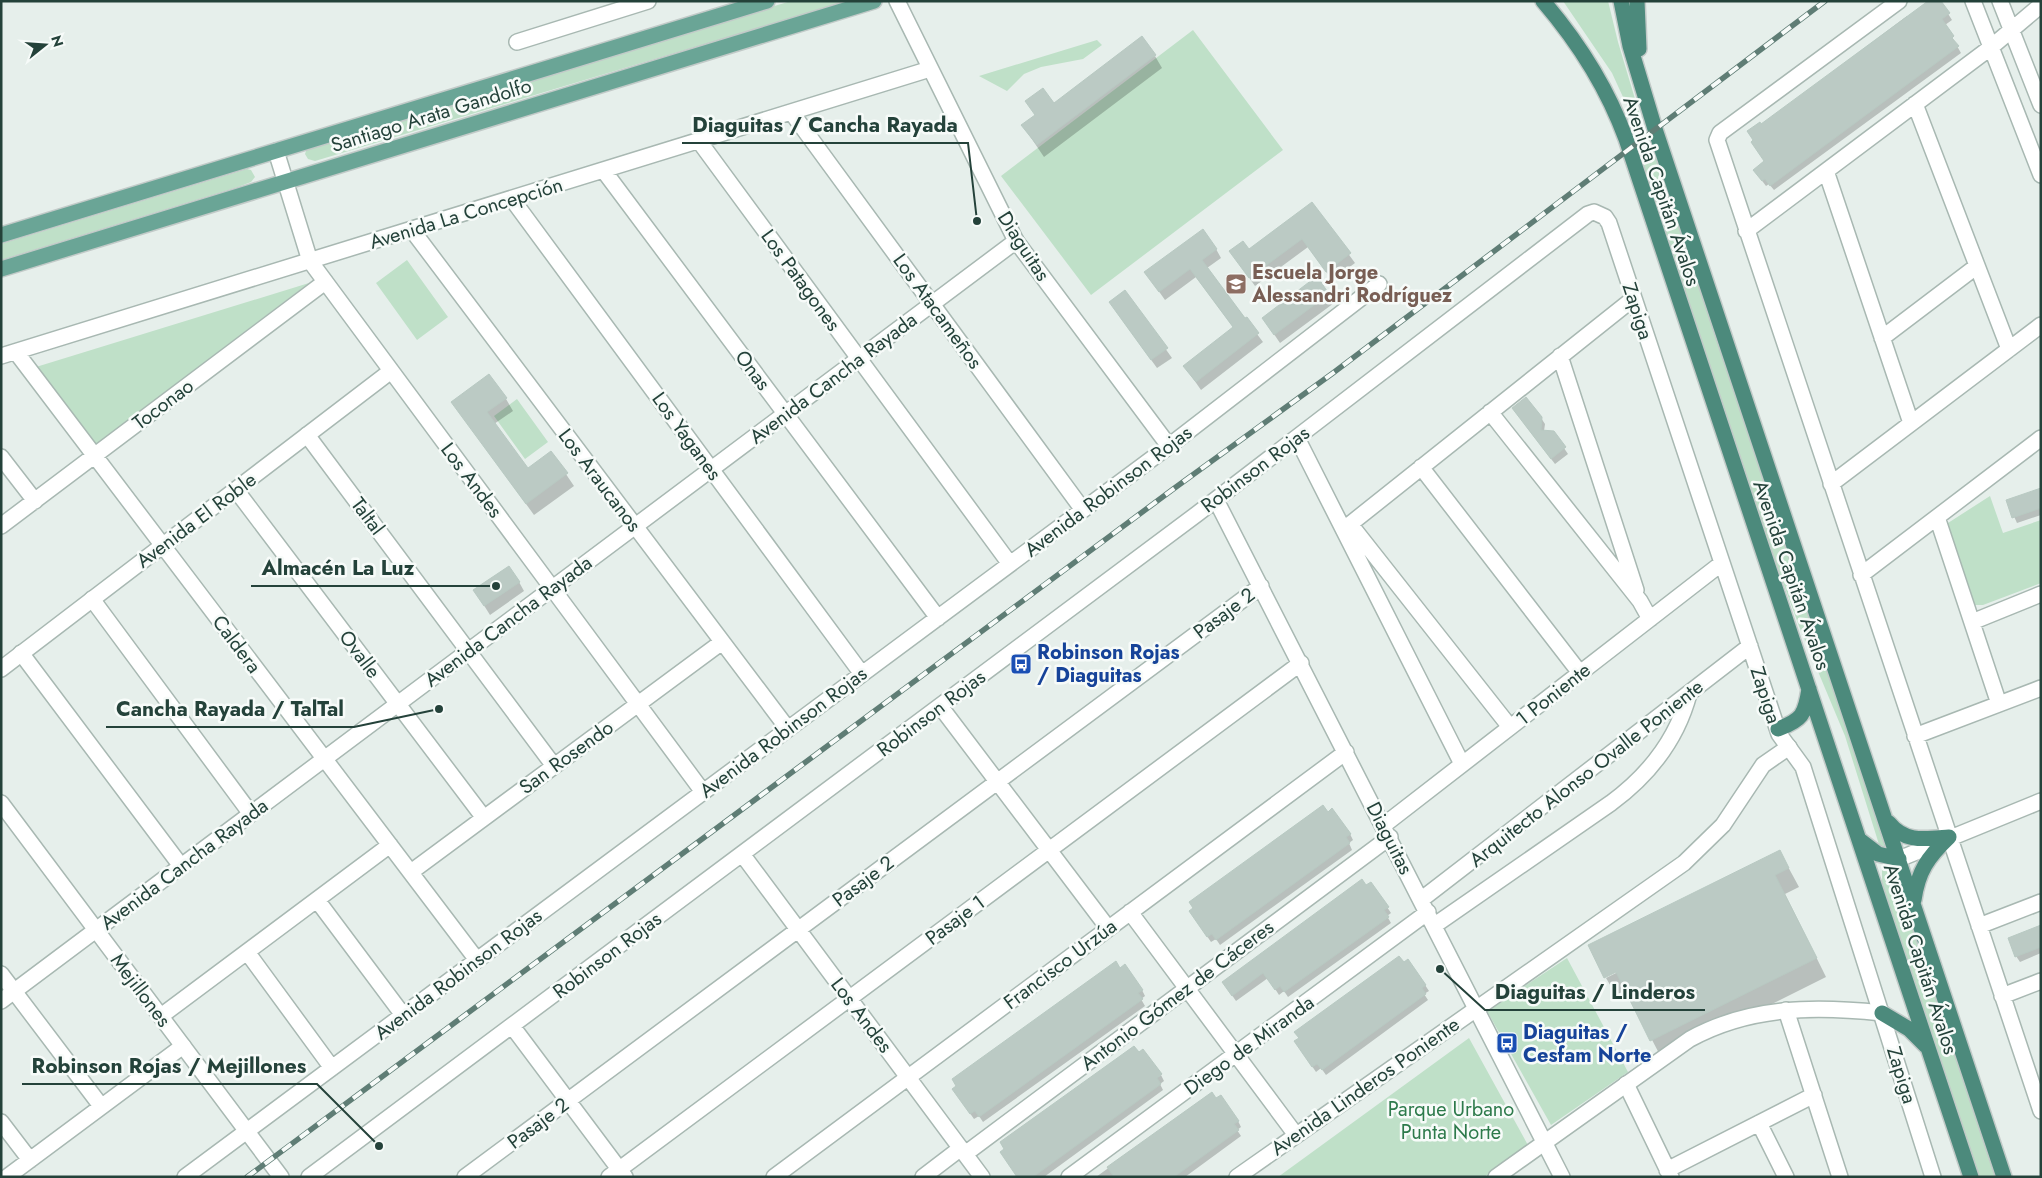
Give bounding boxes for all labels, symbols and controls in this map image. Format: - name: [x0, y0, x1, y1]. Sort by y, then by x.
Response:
- north arrow: [20, 20, 70, 70]
- text: N: [46, 33, 69, 49]
- street label: Santiago Arata Gandolfo: [327, 71, 535, 160]
- street label: Avenida Capitán Ávalos: [1615, 92, 1708, 290]
- callout: Diaguitas / Cancha Rayada: [682, 107, 968, 143]
- text: Diaguitas / Cancha Rayada: [692, 110, 958, 140]
- street label: Avenida La Concepción: [366, 170, 566, 257]
- street label: Diaguitas: [990, 206, 1057, 287]
- street label: Los Patagones: [754, 223, 847, 337]
- street label: Los Atacameños: [886, 248, 989, 375]
- place label: Escuela Jorge Alessandri Rodríguez: [1251, 258, 1453, 310]
- school or university icon: Escuela Jorge Alessandri Rodríguez: [1224, 272, 1248, 296]
- street label: Zapiga: [1615, 279, 1660, 343]
- street label: Avenida Cancha Rayada: [743, 306, 923, 451]
- street label: Onas: [728, 344, 777, 397]
- street label: Toconao: [127, 372, 200, 437]
- street label: Los Yaganes: [645, 386, 729, 486]
- street label: Avenida Robinson Rojas: [1018, 419, 1198, 564]
- street label: Robinson Rojas: [1195, 419, 1316, 520]
- street label: Los Araucanos: [551, 423, 648, 538]
- street label: Los Andes: [434, 437, 509, 524]
- street label: Avenida El Roble: [130, 466, 262, 575]
- street label: Avenida Capitán Ávalos: [1745, 476, 1838, 674]
- street label: Taltal: [344, 491, 391, 541]
- street label: Avenida Cancha Rayada: [418, 549, 598, 694]
- callout: Almacén La Luz: [251, 550, 424, 586]
- text: Almacén La Luz: [261, 553, 414, 583]
- street label: Pasaje 2: [1187, 581, 1261, 646]
- street label: Caldera: [205, 609, 268, 679]
- street label: Ovalle: [332, 624, 387, 685]
- place label: Robinson Rojas / Diaguitas: [1037, 638, 1180, 690]
- bus stop icon: Robinson Rojas / Diaguitas: [1009, 652, 1033, 676]
- street label: 1 Poniente: [1510, 656, 1597, 733]
- street label: Avenida Robinson Rojas: [693, 660, 873, 805]
- street label: Robinson Rojas: [871, 663, 992, 764]
- street label: Zapiga: [1743, 663, 1788, 727]
- street label: Arquitecto Alonso Ovalle Poniente: [1463, 673, 1710, 874]
- callout: Cancha Rayada / TalTal: [106, 691, 354, 727]
- text: Cancha Rayada / TalTal: [116, 694, 344, 724]
- street label: San Rosendo: [513, 713, 620, 802]
- street label: Avenida Cancha Rayada: [94, 792, 274, 937]
- street label: Diaguitas: [1359, 797, 1420, 880]
- street label: Pasaje 2: [826, 849, 900, 914]
- street label: Avenida Capitán Ávalos: [1876, 860, 1965, 1058]
- street label: Pasaje 1: [919, 888, 991, 952]
- street label: Avenida Robinson Rojas: [368, 902, 548, 1047]
- street label: Robinson Rojas: [547, 905, 668, 1006]
- street label: Francisco Urzúa: [998, 912, 1123, 1017]
- street label: Antonio Gómez de Cáceres: [1075, 913, 1280, 1078]
- street label: Mejillones: [103, 947, 178, 1033]
- street label: Los Andes: [824, 972, 899, 1059]
- callout: Diaguitas / Linderos: [1485, 974, 1705, 1010]
- text: Diaguitas / Linderos: [1495, 977, 1696, 1007]
- street label: Diego de Miranda: [1178, 988, 1320, 1103]
- street label: Avenida Linderos Poniente: [1265, 1010, 1466, 1163]
- place label: Diaguitas / Cesfam Norte: [1523, 1018, 1651, 1070]
- bus stop icon: Diaguitas / Cesfam Norte: [1495, 1031, 1519, 1055]
- street label: Zapiga: [1879, 1043, 1924, 1107]
- callout: Robinson Rojas / Mejillones: [22, 1048, 317, 1084]
- text: Robinson Rojas / Mejillones: [32, 1051, 307, 1081]
- street label: Pasaje 2: [501, 1091, 575, 1156]
- park label: Parque Urbano Punta Norte: [1388, 1095, 1514, 1147]

